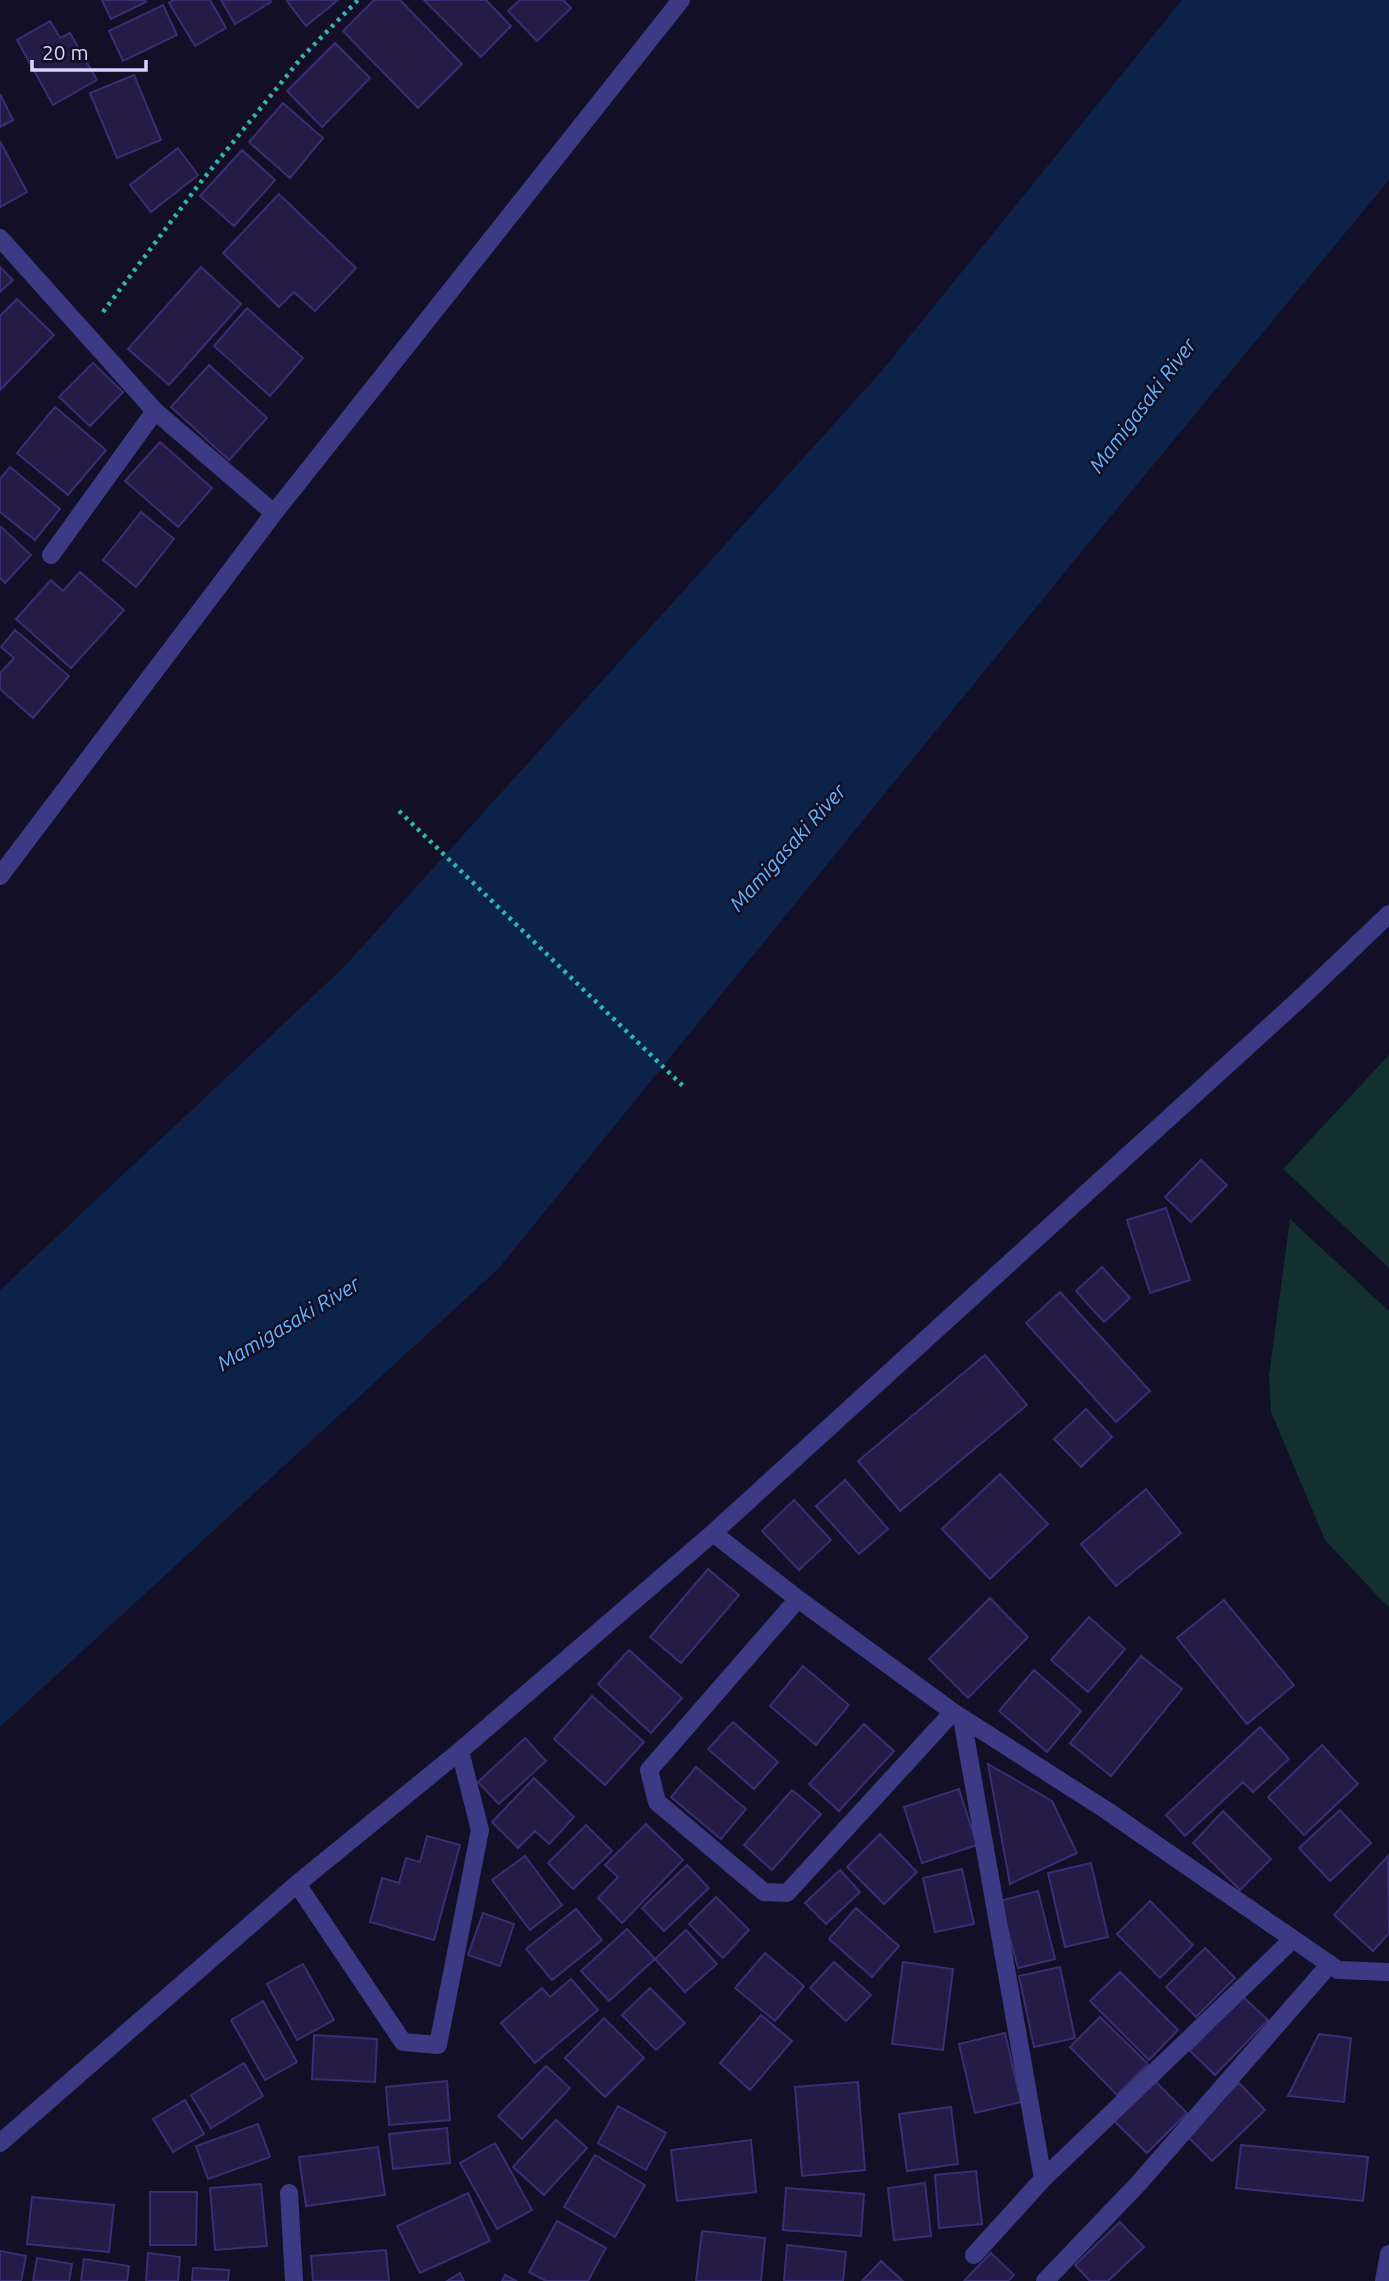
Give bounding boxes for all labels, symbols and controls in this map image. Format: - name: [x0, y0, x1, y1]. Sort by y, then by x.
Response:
- scale bar: [32, 28, 145, 72]
- text: 20 m: [42, 40, 89, 64]
- water label: Mamigasaki River: [1084, 332, 1201, 477]
- water label: Mamigasaki River: [724, 778, 851, 915]
- water label: Mamigasaki River: [212, 1270, 365, 1375]

